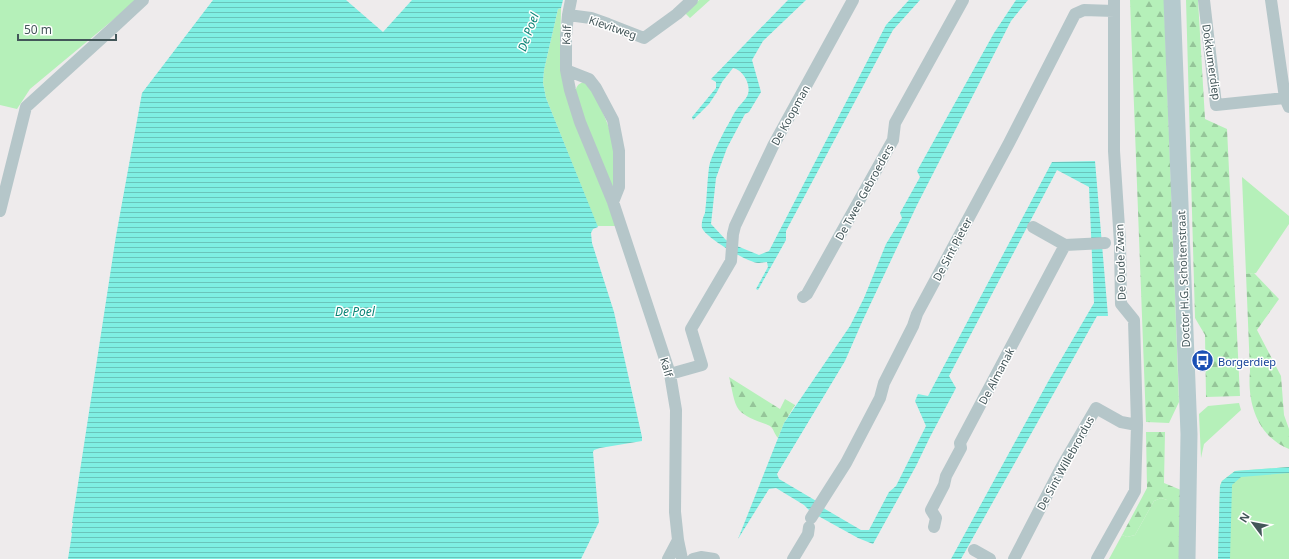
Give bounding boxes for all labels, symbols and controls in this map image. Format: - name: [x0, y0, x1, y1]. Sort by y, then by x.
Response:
- water label: De Poel: [513, 10, 543, 54]
- street label: Kievitweg: [587, 12, 639, 42]
- scale bar: [18, 16, 116, 42]
- text: 50 m: [24, 21, 52, 38]
- street label: Dokkumerdiep: [1199, 23, 1225, 101]
- street label: Kalf: [558, 24, 574, 45]
- street label: De Koopman: [767, 82, 813, 148]
- street label: De Twee Gebroeders: [831, 141, 897, 243]
- street label: Doctor H.G. Scholtenstraat: [1173, 210, 1193, 348]
- street label: De Sint Pieter: [929, 214, 975, 283]
- street label: De Oude Zwan: [1111, 224, 1129, 300]
- water label: De Poel: [335, 303, 376, 320]
- street label: De Almanak: [975, 345, 1017, 407]
- bus stop icon: Borgerdiep: [1189, 348, 1215, 374]
- place label: Borgerdiep: [1218, 354, 1276, 369]
- street label: Kalf: [657, 356, 677, 380]
- street label: De Sint Willebrordus: [1033, 413, 1097, 513]
- north arrow: [1233, 503, 1273, 543]
- text: N: [1235, 510, 1253, 525]

